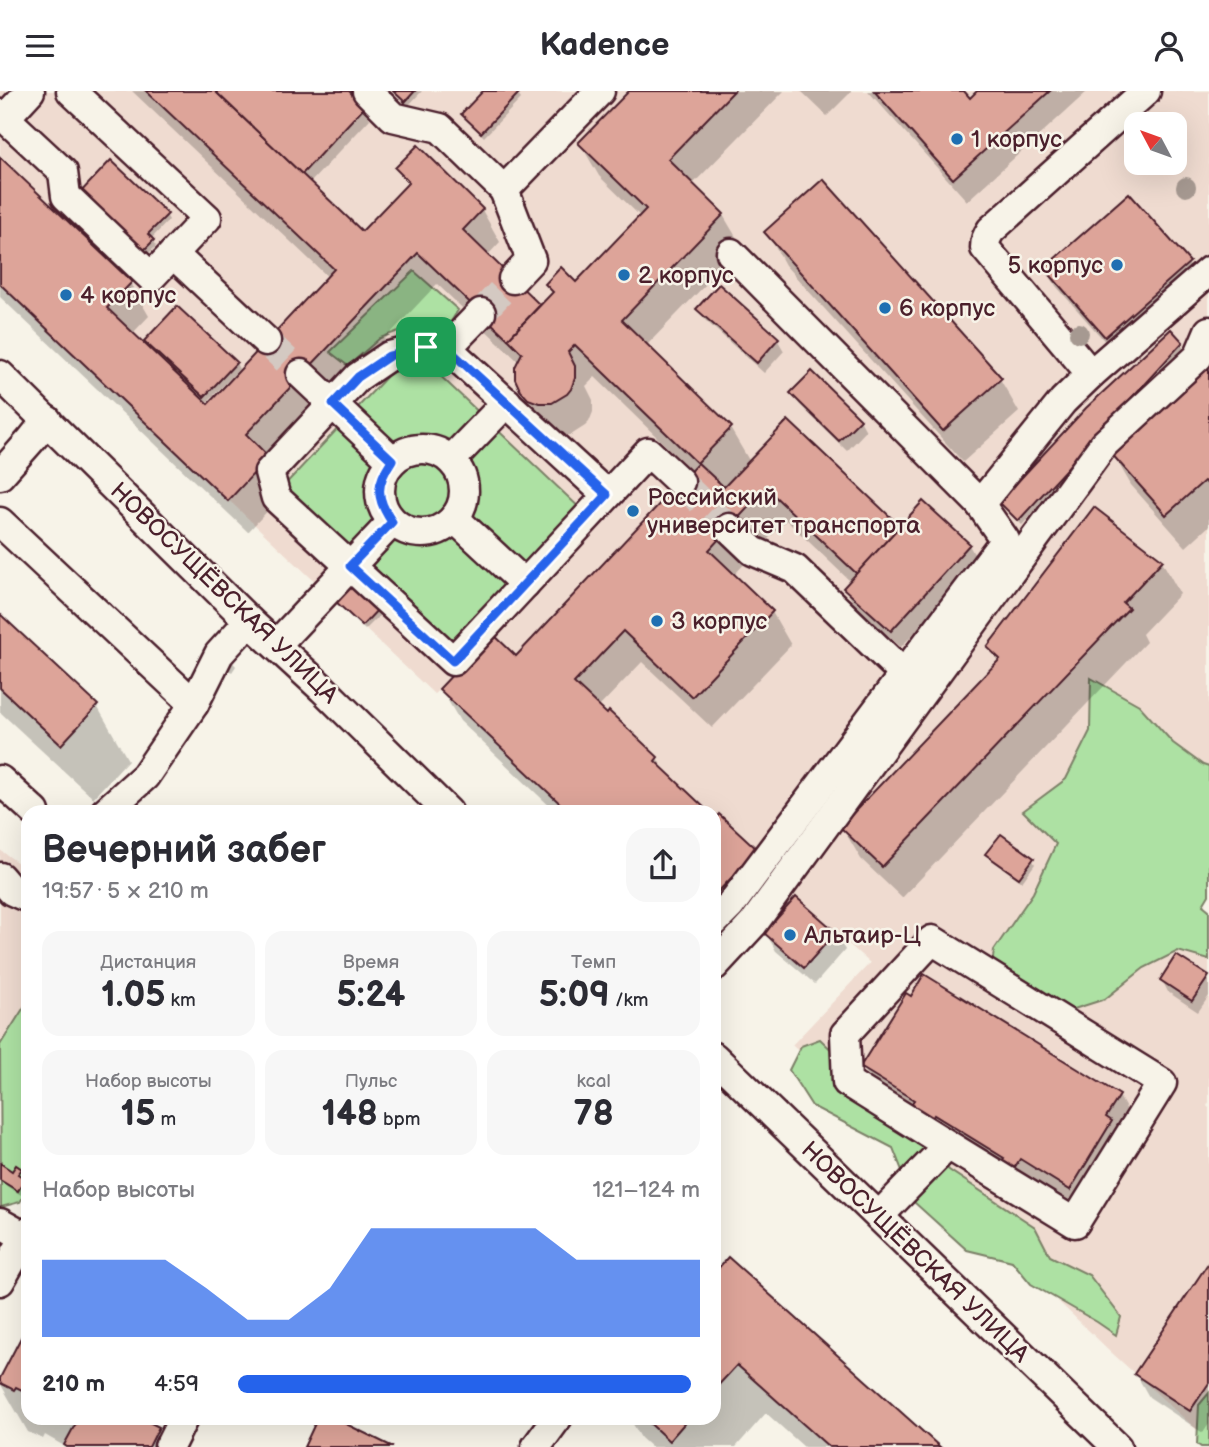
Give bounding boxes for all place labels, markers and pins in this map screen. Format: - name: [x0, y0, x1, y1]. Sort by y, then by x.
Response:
- place label: 1 корпус: [971, 125, 1062, 154]
- marker: 1 корпус: [949, 131, 965, 147]
- place label: 5 корпус: [1008, 251, 1103, 280]
- marker: 5 корпус: [1109, 257, 1125, 273]
- place label: 2 корпус: [638, 261, 734, 290]
- marker: 2 корпус: [616, 267, 632, 283]
- place label: 4 корпус: [80, 281, 177, 310]
- marker: 4 корпус: [58, 287, 74, 303]
- place label: 6 корпус: [899, 294, 996, 323]
- marker: 6 корпус: [877, 300, 893, 316]
- pin: [396, 317, 456, 377]
- place label: Российский университет транспорта: [647, 483, 920, 540]
- marker: Российский университет транспорта: [625, 503, 641, 519]
- place label: 3 корпус: [671, 607, 768, 636]
- marker: 3 корпус: [649, 613, 665, 629]
- place label: Альтаир-Ц: [803, 921, 922, 950]
- marker: Альтаир-Ц: [782, 927, 798, 943]

